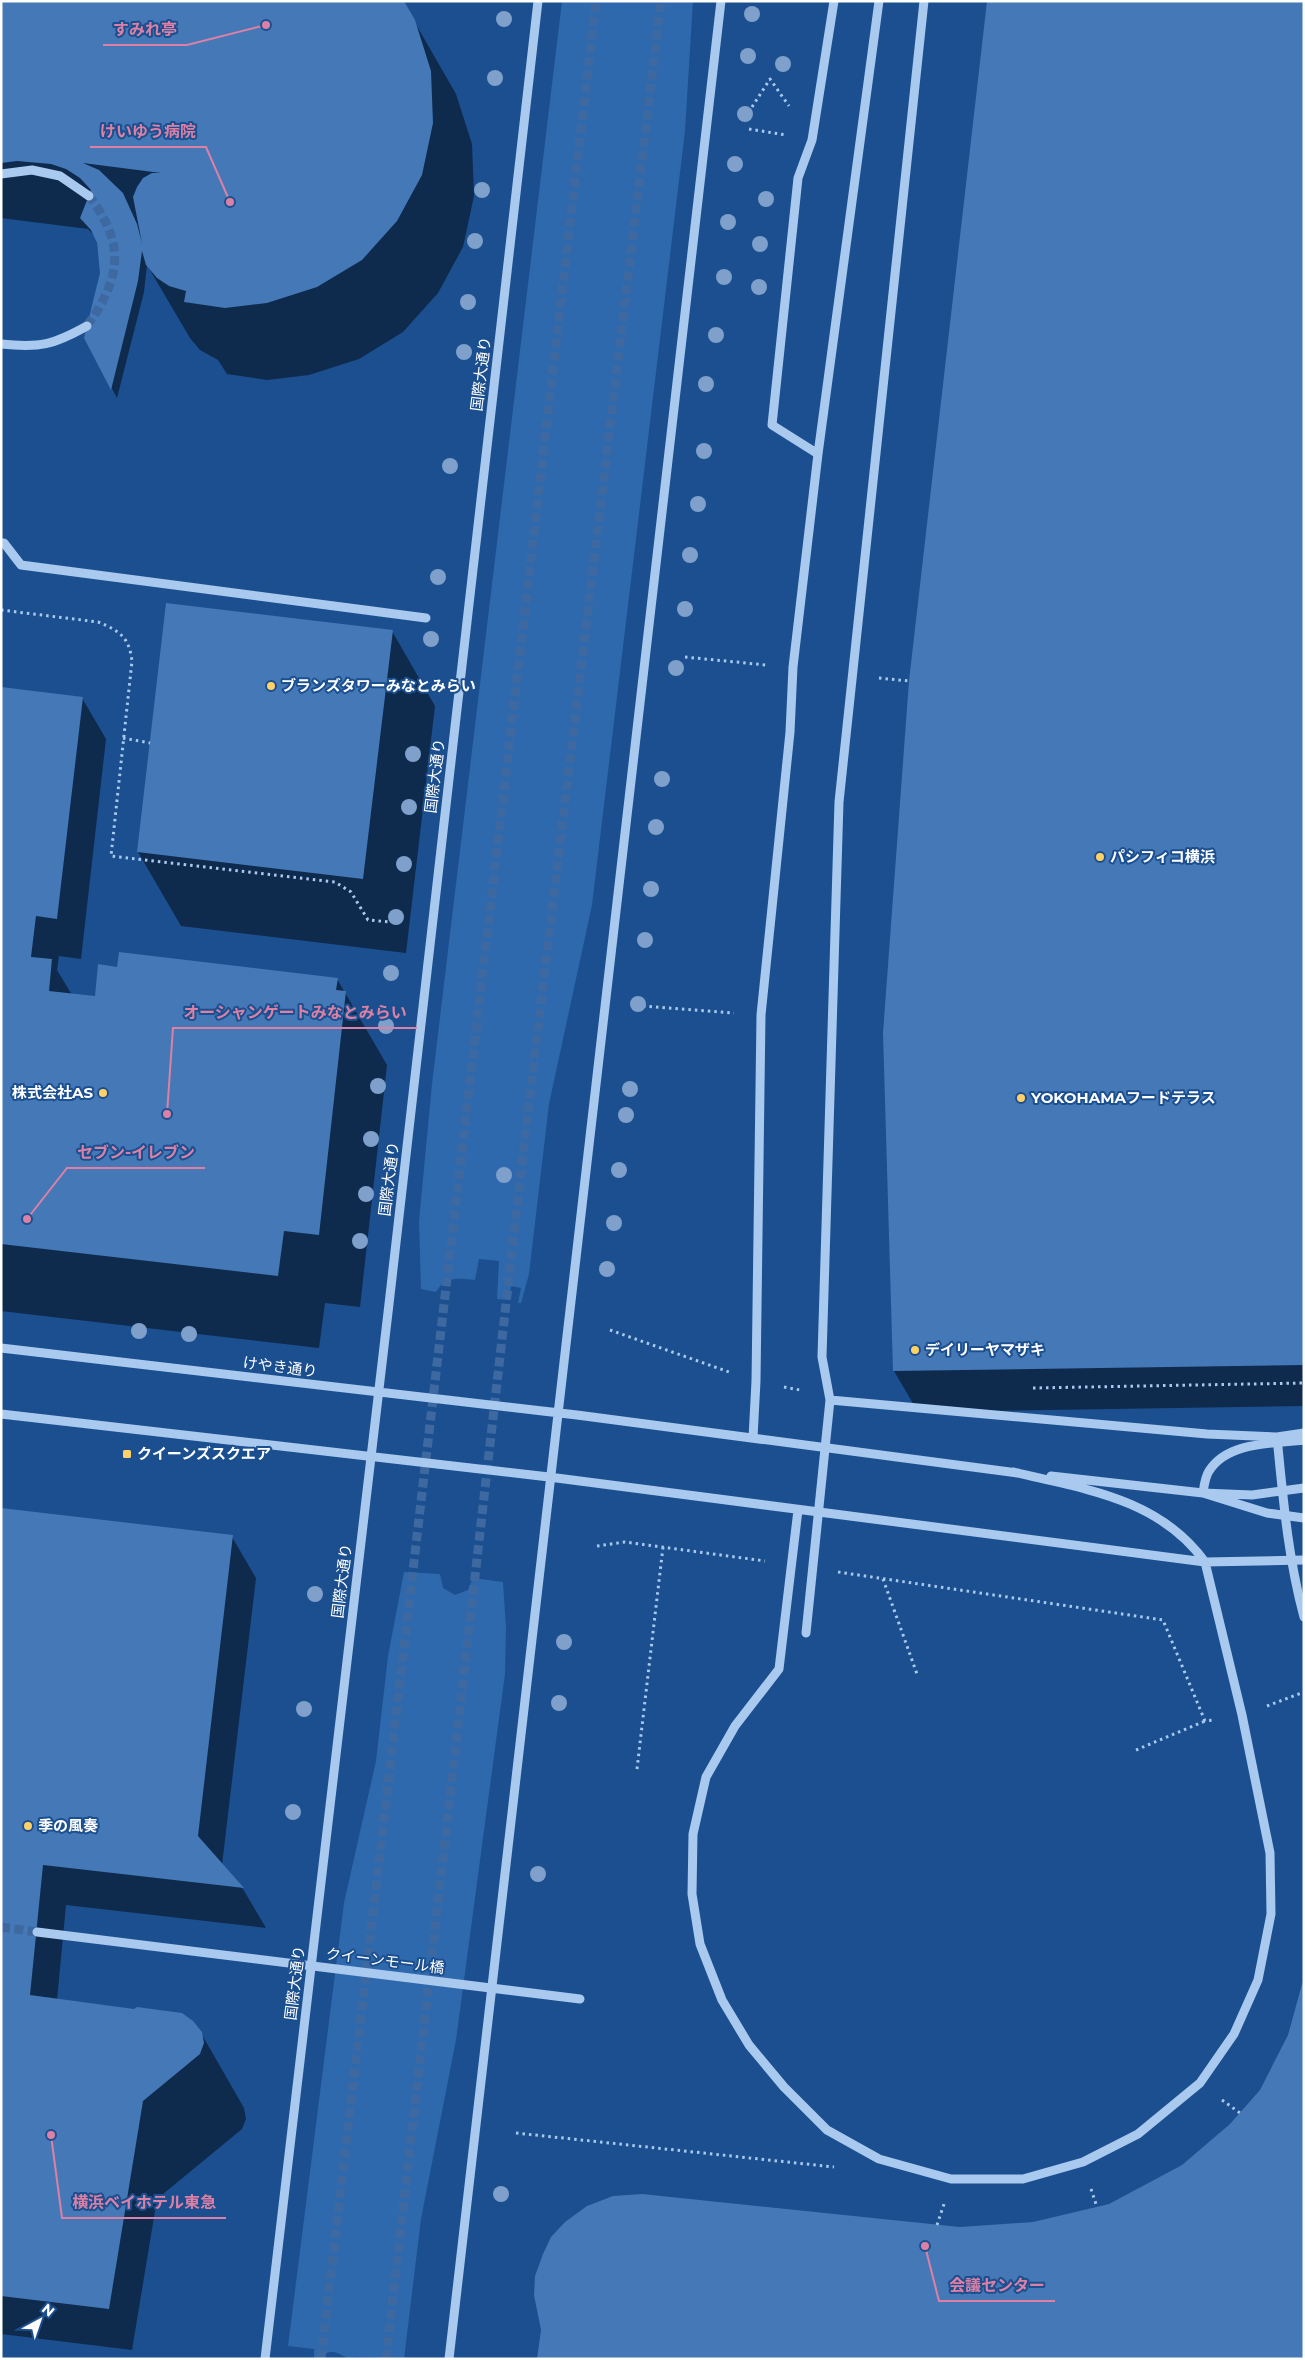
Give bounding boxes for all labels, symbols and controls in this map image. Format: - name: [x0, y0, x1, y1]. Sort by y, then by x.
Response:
- callout: すみれ亭: [103, 14, 187, 45]
- text: すみれ亭: [113, 20, 177, 39]
- callout: けいゆう病院: [90, 116, 206, 147]
- text: けいゆう病院: [100, 122, 196, 141]
- street label: 国際大通り: [467, 336, 495, 412]
- place label: ブランズタワーみなとみらい: [281, 676, 476, 695]
- marker: ブランズタワーみなとみらい: [265, 680, 277, 692]
- street label: 国際大通り: [421, 738, 449, 814]
- place label: パシフィコ横浜: [1110, 847, 1216, 866]
- marker: パシフィコ横浜: [1094, 851, 1106, 863]
- callout: オーシャンゲートみなとみらい: [173, 997, 417, 1028]
- text: オーシャンゲートみなとみらい: [183, 1003, 407, 1022]
- place label: 株式会社AS: [12, 1083, 93, 1102]
- marker: 株式会社AS: [97, 1087, 109, 1099]
- place label: YOKOHAMAフードテラス: [1030, 1088, 1216, 1107]
- marker: YOKOHAMAフードテラス: [1015, 1092, 1027, 1104]
- callout: セブン-イレブン: [67, 1137, 205, 1168]
- street label: 国際大通り: [375, 1141, 403, 1217]
- text: セブン-イレブン: [77, 1143, 195, 1162]
- place label: デイリーヤマザキ: [925, 1340, 1045, 1359]
- marker: デイリーヤマザキ: [909, 1344, 921, 1356]
- street label: けやき通り: [242, 1353, 318, 1381]
- place label: クイーンズスクエア: [137, 1444, 271, 1463]
- marker: クイーンズスクエア: [121, 1448, 133, 1460]
- street label: 国際大通り: [328, 1543, 356, 1619]
- place label: 季の風奏: [38, 1816, 98, 1835]
- marker: 季の風奏: [22, 1820, 34, 1832]
- street label: クイーンモール橋: [325, 1944, 445, 1977]
- street label: 国際大通り: [281, 1945, 309, 2021]
- callout: 横浜ベイホテル東急: [62, 2187, 226, 2218]
- text: 横浜ベイホテル東急: [72, 2193, 216, 2212]
- callout: 会議センター: [939, 2270, 1055, 2301]
- text: 会議センター: [949, 2276, 1045, 2295]
- north arrow: [15, 2295, 65, 2345]
- text: N: [38, 2300, 58, 2321]

